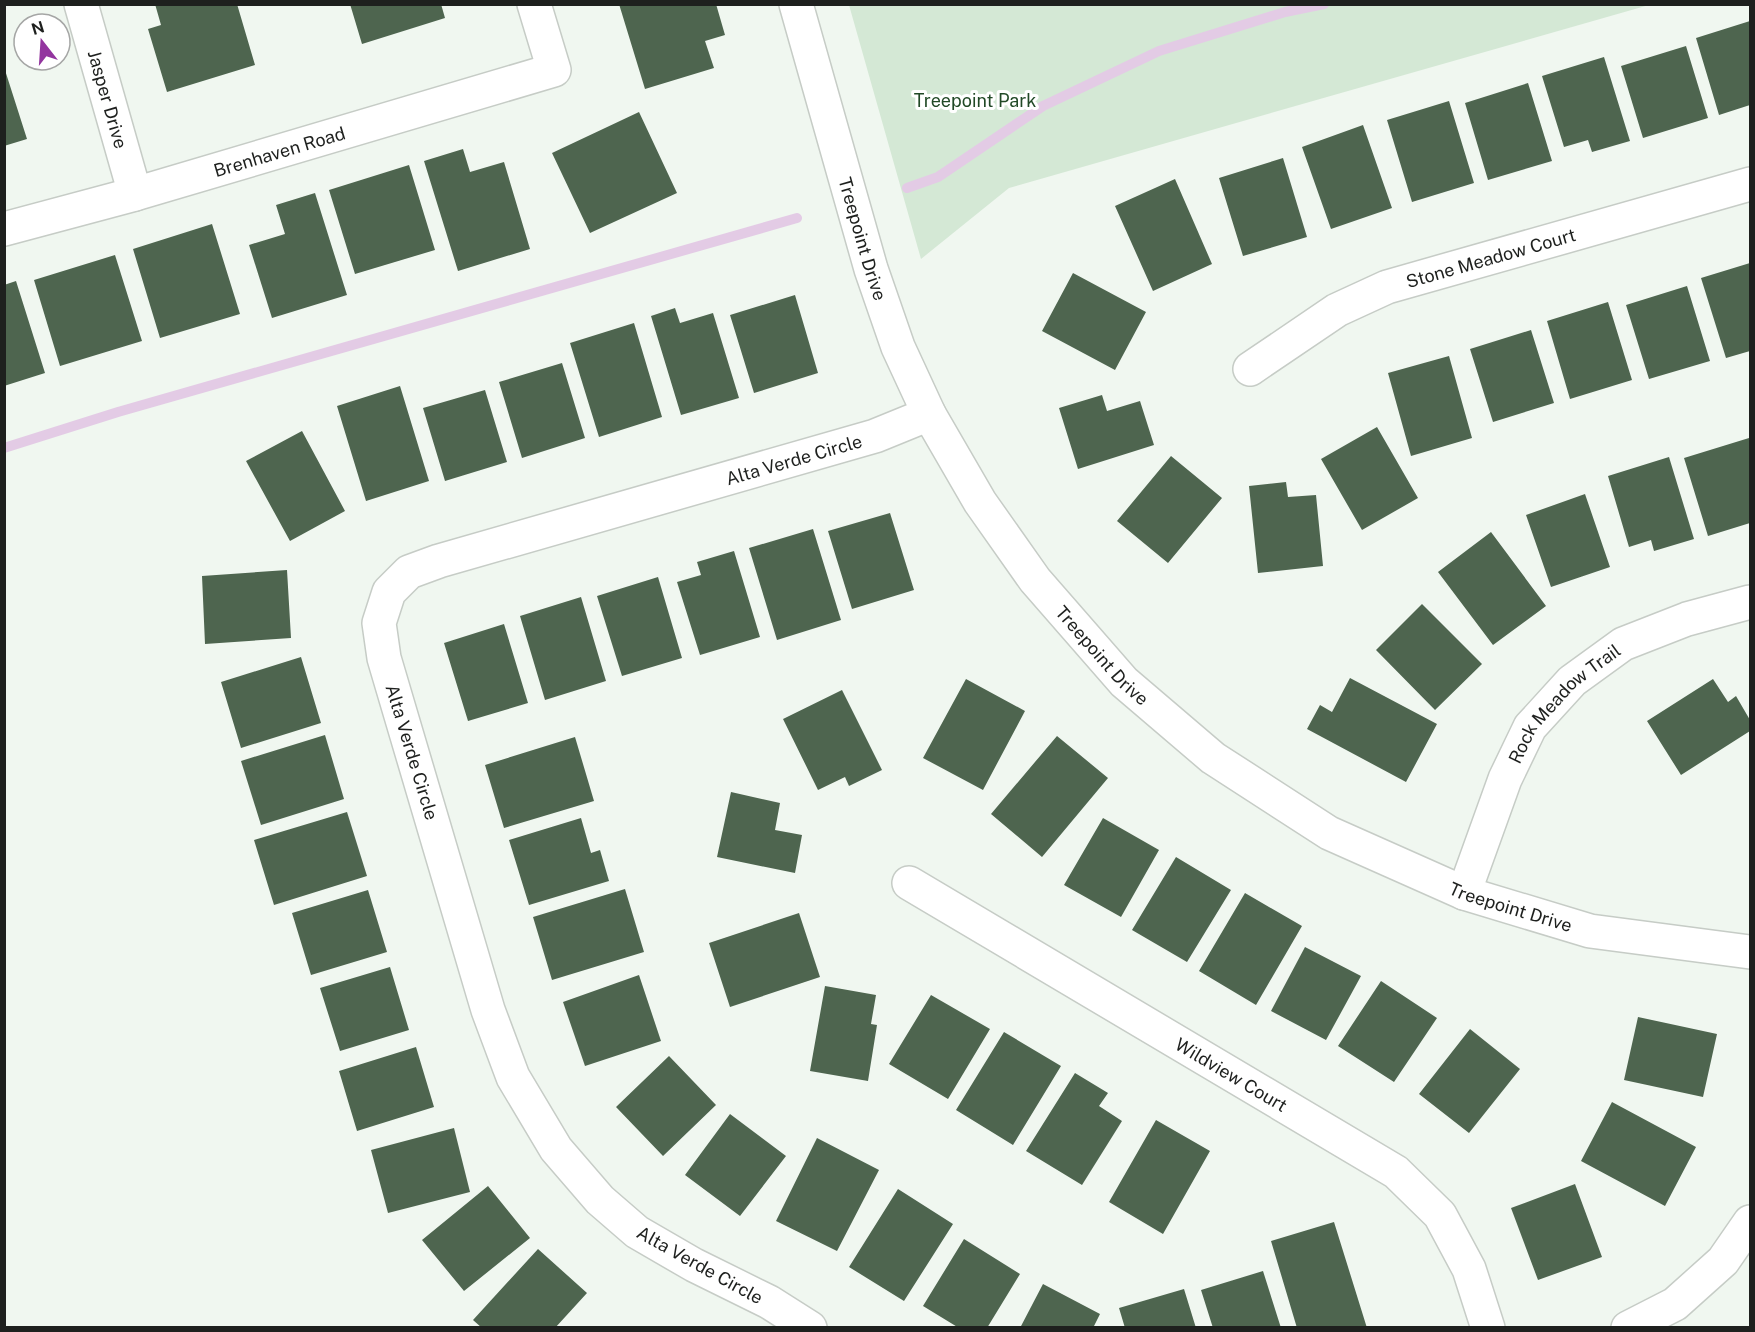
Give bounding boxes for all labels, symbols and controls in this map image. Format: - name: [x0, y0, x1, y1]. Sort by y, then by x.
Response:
- north arrow: [12, 12, 72, 72]
- text: N: [29, 17, 47, 39]
- street label: Jasper Drive: [84, 48, 132, 151]
- park label: Treepoint Park: [914, 90, 1036, 111]
- street label: Brenhaven Road: [211, 122, 347, 181]
- street label: Treepoint Drive: [835, 175, 891, 303]
- street label: Stone Meadow Court: [1403, 224, 1578, 292]
- street label: Alta Verde Circle: [723, 430, 864, 489]
- street label: Treepoint Drive: [1052, 601, 1153, 709]
- street label: Rock Meadow Trail: [1504, 639, 1624, 767]
- street label: Alta Verde Circle: [381, 682, 443, 822]
- street label: Treepoint Drive: [1446, 877, 1575, 936]
- street label: Wildview Court: [1172, 1033, 1291, 1116]
- street label: Alta Verde Circle: [633, 1222, 767, 1308]

